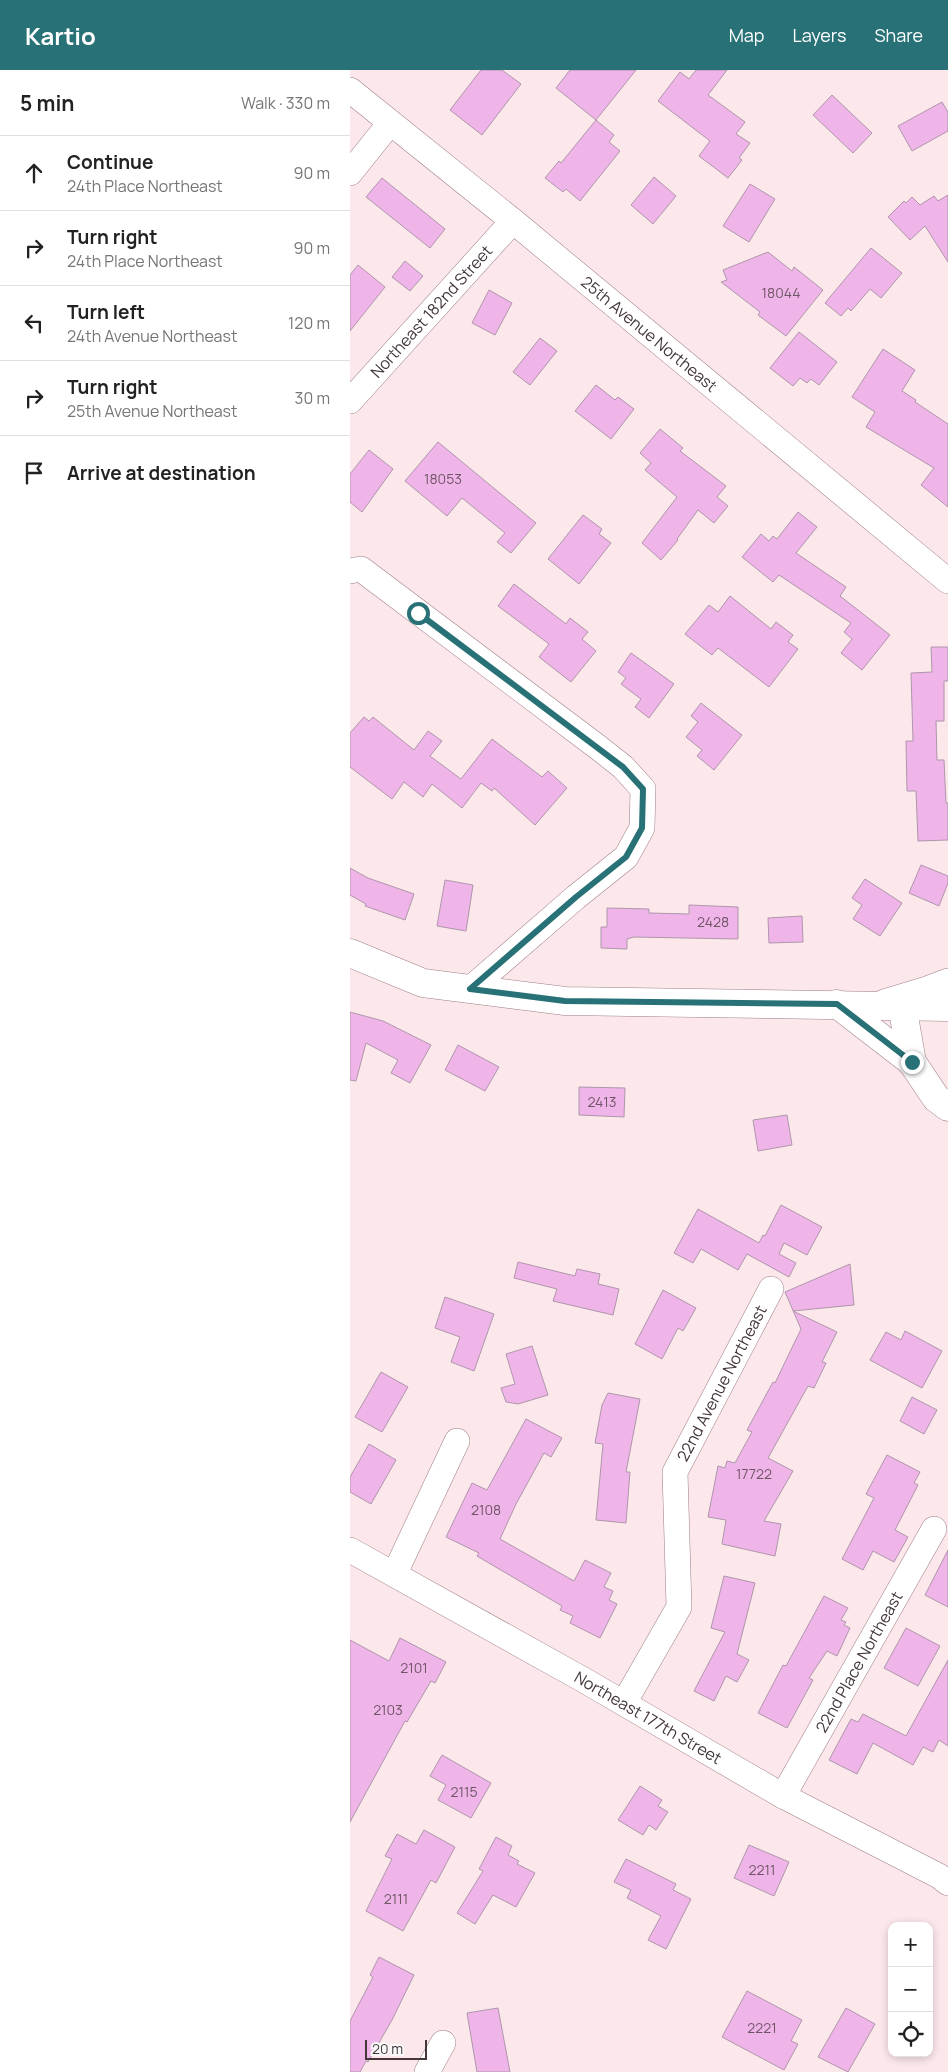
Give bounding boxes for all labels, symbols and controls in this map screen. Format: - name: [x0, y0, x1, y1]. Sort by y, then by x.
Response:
- text: Kartio: [25, 19, 96, 52]
- text: Map: [729, 23, 764, 47]
- text: Layers: [792, 23, 846, 47]
- text: Share: [874, 23, 923, 47]
- text: 5 min: [20, 89, 74, 117]
- text: Walk · 330 m: [241, 92, 330, 114]
- text: Continue: [67, 149, 153, 175]
- icon: ahead: [20, 159, 48, 187]
- text: 90 m: [294, 162, 330, 184]
- text: 24th Place Northeast: [67, 175, 223, 197]
- text: Turn right: [67, 224, 157, 250]
- icon: right: [20, 234, 48, 262]
- text: 90 m: [294, 237, 330, 259]
- street label: Northeast 182nd Street: [365, 240, 497, 382]
- text: 24th Place Northeast: [67, 250, 223, 272]
- street label: 25th Avenue Northeast: [577, 271, 722, 397]
- house number: 18044: [762, 283, 800, 302]
- text: Turn left: [67, 299, 145, 325]
- icon: left: [20, 309, 48, 337]
- text: 120 m: [288, 312, 330, 334]
- text: 24th Avenue Northeast: [67, 325, 237, 347]
- text: Turn right: [67, 374, 157, 400]
- icon: right: [20, 384, 48, 412]
- text: 30 m: [295, 387, 330, 409]
- text: 25th Avenue Northeast: [67, 400, 237, 422]
- icon: arrive: [20, 459, 48, 487]
- text: Arrive at destination: [67, 460, 256, 486]
- house number: 18053: [424, 469, 462, 488]
- route start: [407, 602, 430, 625]
- house number: 2428: [697, 912, 729, 931]
- route end: [901, 1051, 924, 1074]
- house number: 2413: [587, 1092, 617, 1111]
- street label: 22nd Avenue Northeast: [672, 1301, 772, 1465]
- house number: 17722: [736, 1464, 772, 1483]
- house number: 2108: [471, 1500, 501, 1519]
- street label: 22nd Place Northeast: [810, 1587, 908, 1737]
- house number: 2101: [400, 1658, 428, 1677]
- street label: Northeast 177th Street: [570, 1666, 726, 1769]
- house number: 2103: [373, 1700, 403, 1719]
- house number: 2115: [451, 1782, 478, 1801]
- house number: 2211: [749, 1860, 775, 1879]
- house number: 2111: [384, 1889, 408, 1908]
- map controls: [888, 1922, 933, 2057]
- button: +: [888, 1922, 933, 1967]
- button: −: [888, 1967, 933, 2012]
- button: locate: [888, 2012, 933, 2057]
- house number: 2221: [747, 2018, 777, 2037]
- scale bar: [365, 2037, 428, 2060]
- text: 20 m: [372, 2039, 403, 2058]

